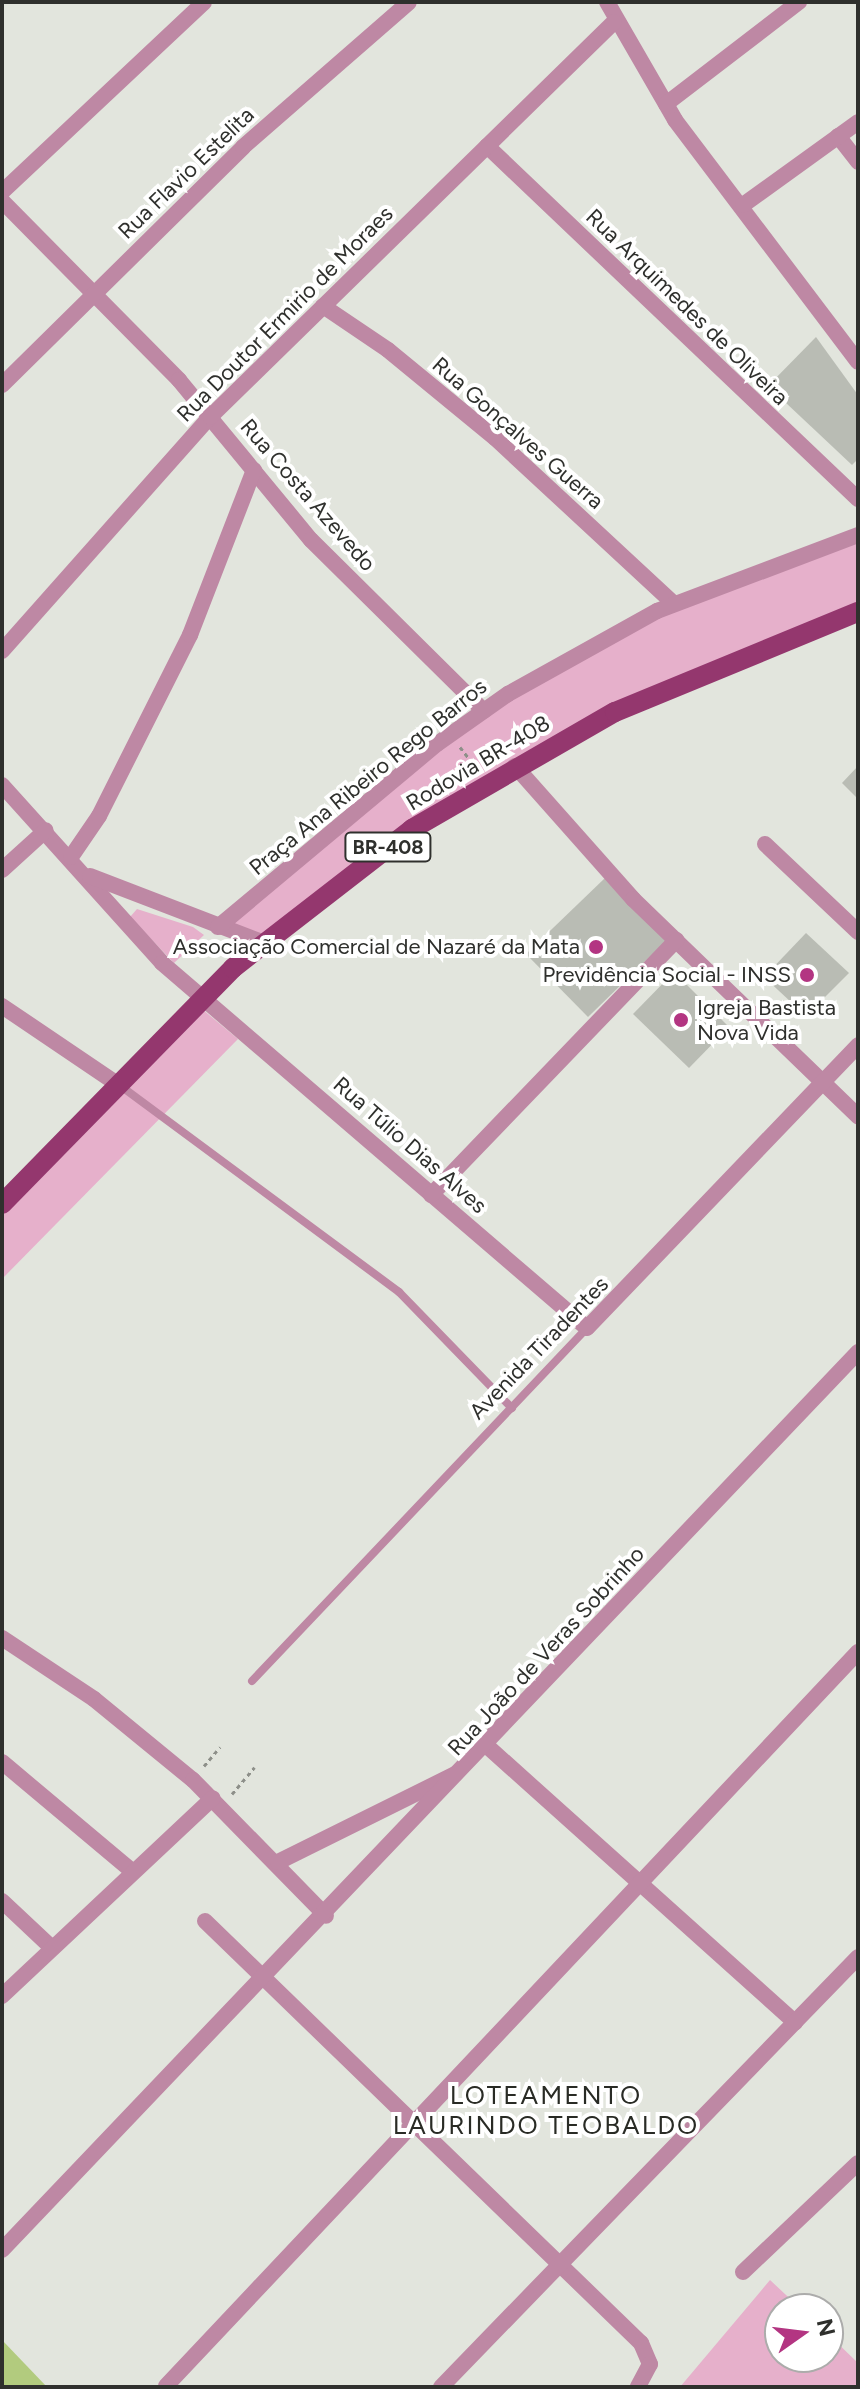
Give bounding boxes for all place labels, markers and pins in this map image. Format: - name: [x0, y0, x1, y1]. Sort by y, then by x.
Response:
- place label: Associação Comercial de Nazaré da Mata: [173, 934, 580, 960]
- marker: Associação Comercial de Nazaré da Mata: [587, 938, 605, 956]
- place label: Previdência Social - INSS: [542, 962, 791, 988]
- marker: Previdência Social - INSS: [798, 966, 816, 984]
- place label: Igreja Bastista Nova Vida: [697, 994, 836, 1046]
- marker: Igreja Bastista Nova Vida: [672, 1011, 690, 1029]

